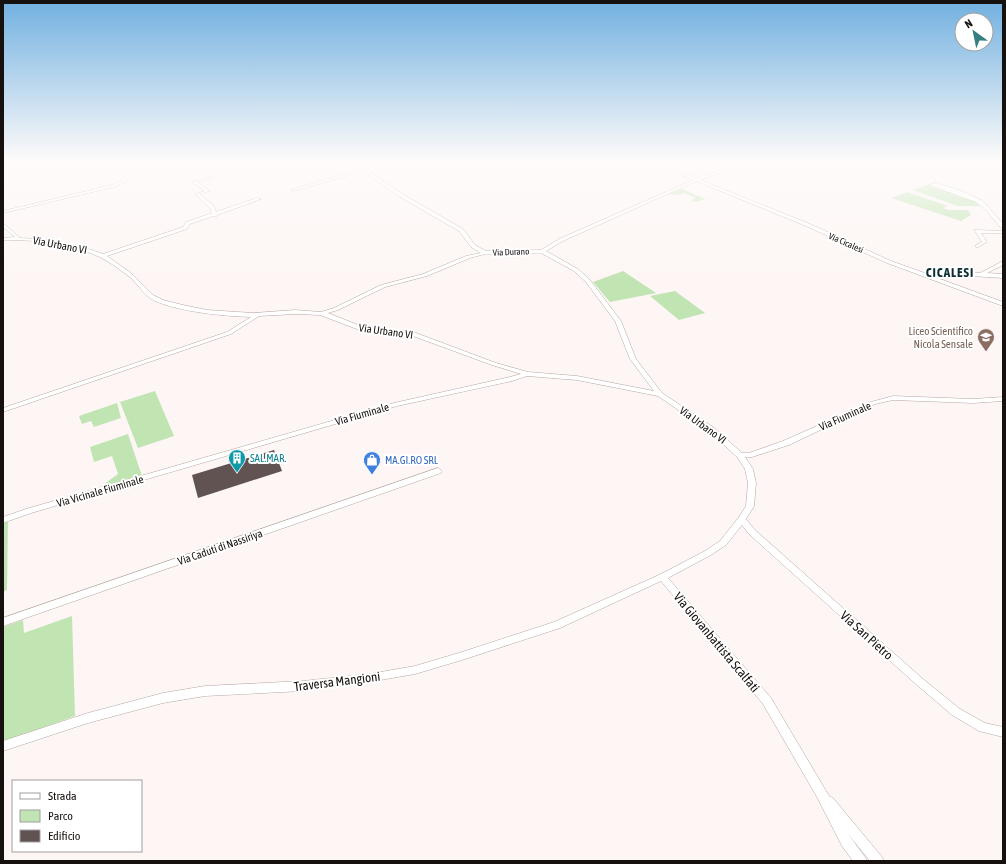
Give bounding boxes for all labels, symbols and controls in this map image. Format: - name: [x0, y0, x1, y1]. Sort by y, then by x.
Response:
- north arrow: [954, 12, 994, 52]
- text: N: [963, 17, 975, 30]
- street label: Via Cicalesi: [827, 231, 865, 255]
- street label: Via Urbano VI: [32, 234, 88, 256]
- street label: Via Durano: [493, 246, 529, 258]
- district label: CICALESI: [926, 265, 974, 280]
- street label: Via Urbano VI: [358, 321, 414, 341]
- place label: Liceo Scientifico Nicola Sensale: [908, 325, 973, 350]
- school or university icon: Liceo Scientifico Nicola Sensale: [976, 327, 996, 352]
- street label: Via Fiuminale: [817, 399, 873, 433]
- street label: Via Fiuminale: [334, 401, 390, 427]
- street label: Via Urbano VI: [677, 404, 729, 446]
- building icon: SAL.MAR.: [227, 448, 247, 473]
- shop icon: MA.GI.RO SRL: [362, 450, 382, 475]
- place label: SAL.MAR.: [250, 452, 286, 464]
- place label: MA.GI.RO SRL: [385, 454, 439, 466]
- street label: Via Vicinale Fiuminale: [55, 473, 145, 509]
- street label: Via Caduti di Nassiriya: [176, 527, 264, 567]
- street label: Via Giovanbattista Scalfati: [671, 589, 763, 695]
- street label: Via San Pietro: [837, 608, 896, 663]
- street label: Traversa Mangioni: [293, 669, 381, 694]
- legend: [12, 780, 142, 852]
- text: Strada: [48, 789, 77, 803]
- text: Parco: [48, 809, 73, 823]
- text: Edificio: [48, 829, 81, 843]

